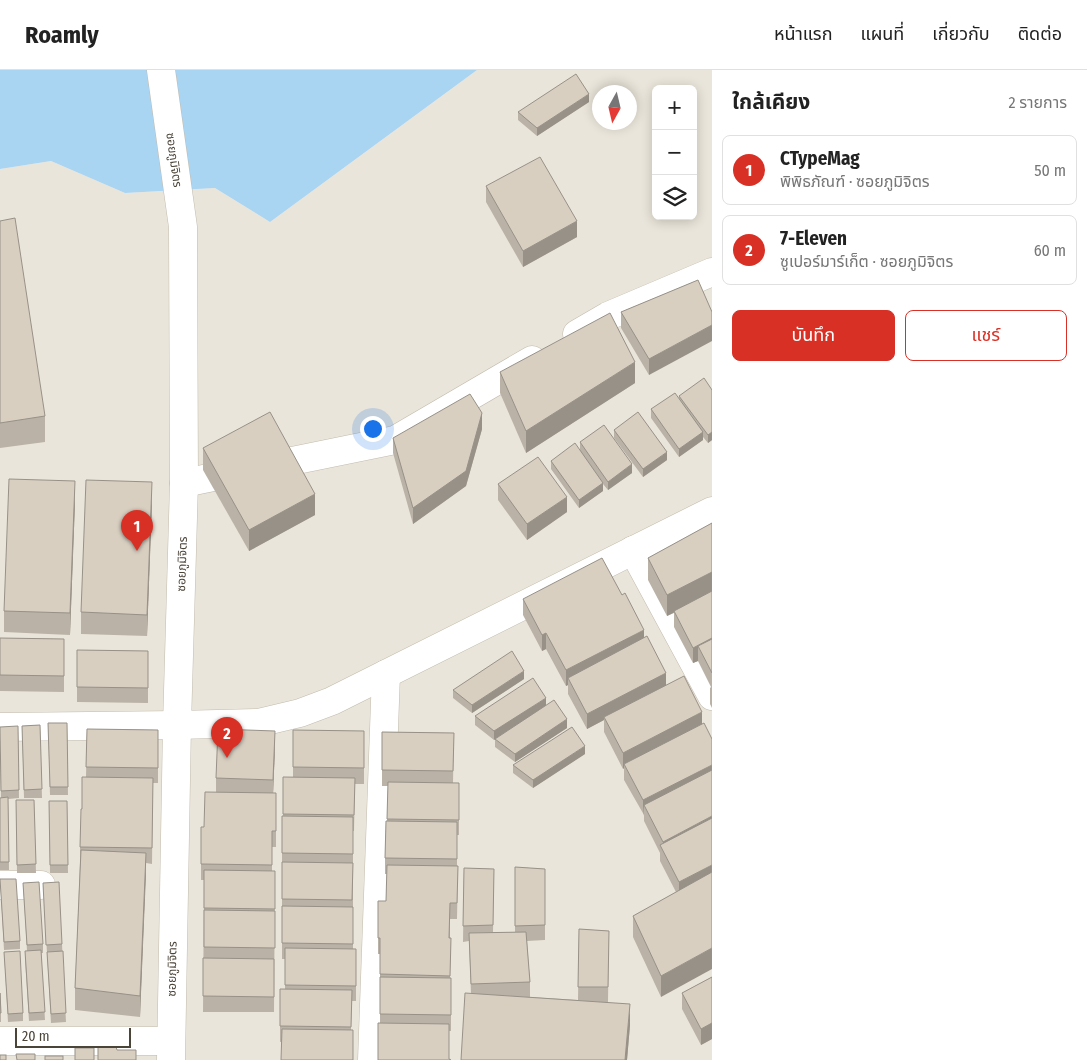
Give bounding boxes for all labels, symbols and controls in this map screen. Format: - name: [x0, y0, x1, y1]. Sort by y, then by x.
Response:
- text: Roamly: [25, 21, 99, 49]
- text: หน้าแรก: [774, 23, 832, 45]
- text: แผนที่: [860, 23, 904, 45]
- text: เกี่ยวกับ: [932, 23, 990, 45]
- text: ติดต่อ: [1018, 23, 1062, 45]
- north arrow: [592, 85, 637, 130]
- map controls: [652, 85, 697, 220]
- button: +: [652, 85, 697, 130]
- text: ใกล้เคียง: [732, 89, 810, 115]
- text: 2 รายการ: [1008, 93, 1067, 112]
- button: −: [652, 130, 697, 175]
- street label: ซอยภูมิจิตร: [163, 132, 185, 188]
- text: CTypeMag: [780, 147, 860, 170]
- text: 1: [746, 161, 752, 180]
- text: 50 m: [1034, 161, 1066, 180]
- text: พิพิธภัณฑ์ · ซอยภูมิจิตร: [780, 172, 930, 191]
- button: layers: [652, 175, 697, 220]
- text: 7-Eleven: [780, 227, 847, 250]
- text: 2: [745, 241, 753, 260]
- text: 60 m: [1034, 241, 1066, 260]
- text: ซูเปอร์มาร์เก็ต · ซอยภูมิจิตร: [780, 252, 953, 271]
- button: บันทึก: [732, 310, 895, 361]
- button: แชร์: [905, 310, 1067, 361]
- your location: [360, 416, 386, 442]
- pin: 1: [121, 510, 153, 551]
- street label: ซอยภูมิจิตร: [174, 536, 190, 592]
- pin: 2: [211, 717, 243, 758]
- street label: ซอยภูมิจิตร: [165, 941, 179, 997]
- scale bar: [15, 1025, 131, 1048]
- text: 20 m: [22, 1028, 50, 1045]

